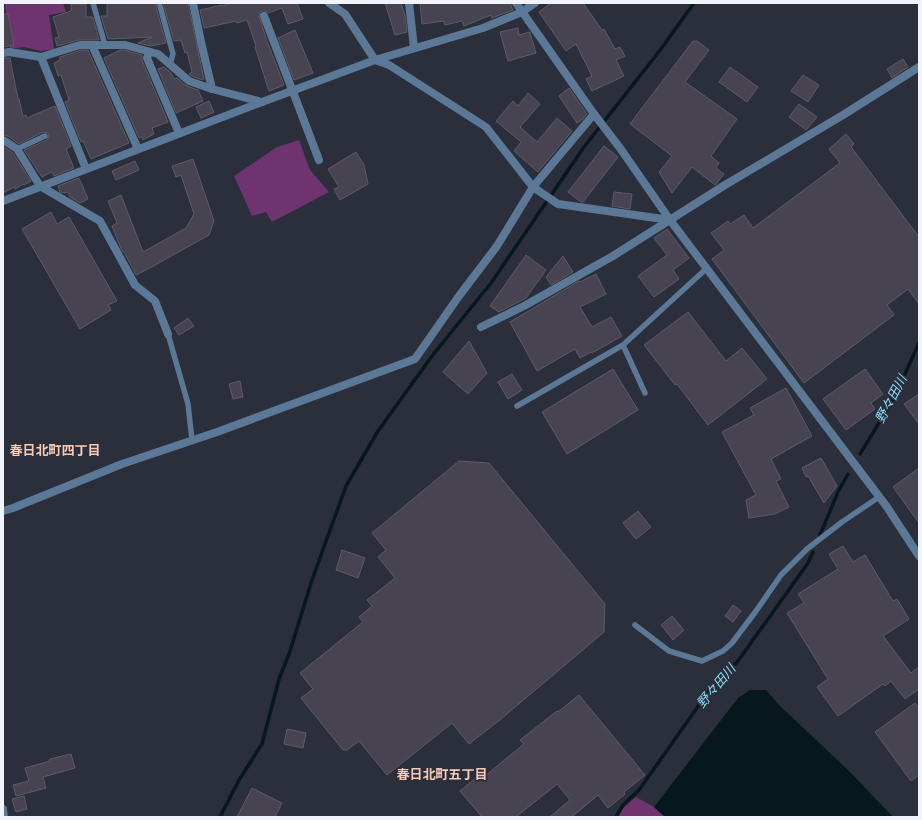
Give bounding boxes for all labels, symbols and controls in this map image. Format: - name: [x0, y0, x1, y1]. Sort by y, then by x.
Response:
- water label: 野々田川: [871, 370, 912, 426]
- district label: 春日北町四丁目: [9, 442, 101, 459]
- water label: 野々田川: [693, 659, 741, 711]
- district label: 春日北町五丁目: [396, 766, 488, 783]

